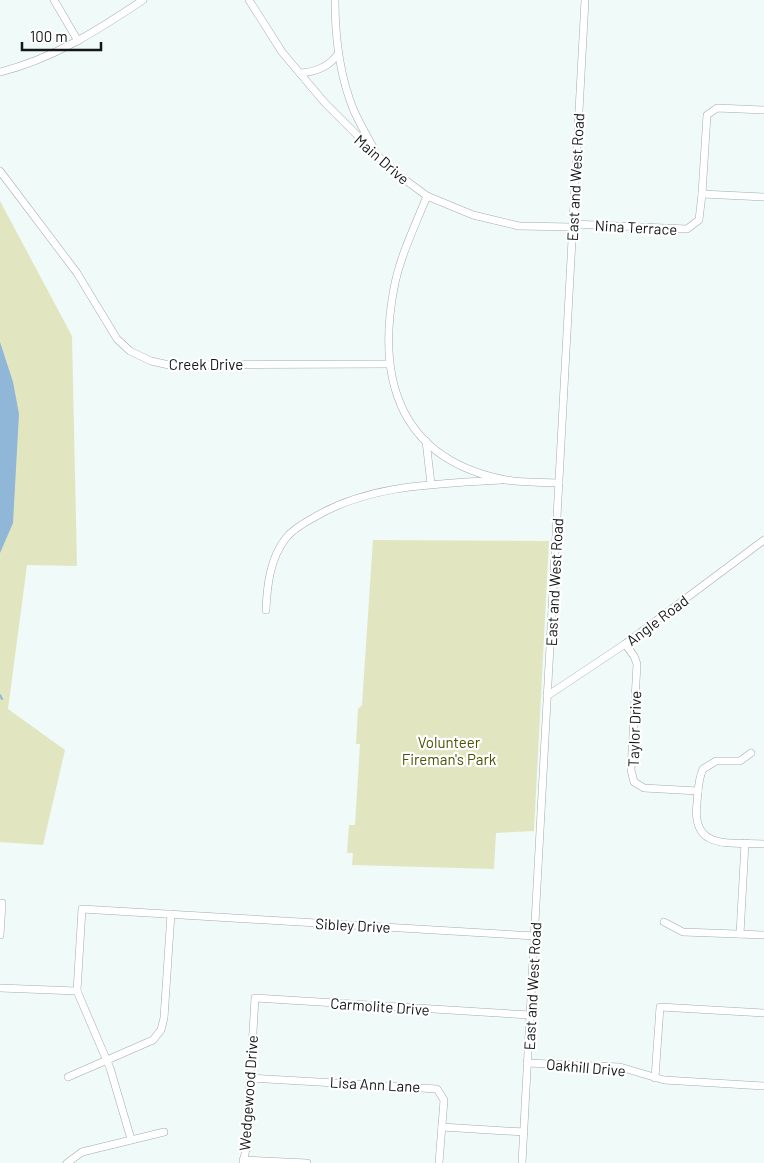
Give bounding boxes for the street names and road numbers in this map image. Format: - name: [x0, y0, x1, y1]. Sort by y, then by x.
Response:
- street label: East and West Road: [563, 112, 587, 242]
- street label: Main Drive: [351, 130, 413, 188]
- street label: Nina Terrace: [594, 216, 678, 238]
- street label: Creek Drive: [169, 355, 243, 373]
- street label: East and West Road: [542, 517, 566, 647]
- street label: Angle Road: [623, 591, 691, 649]
- street label: Taylor Drive: [624, 691, 644, 767]
- street label: Sibley Drive: [315, 914, 391, 936]
- street label: East and West Road: [520, 921, 544, 1051]
- street label: Carmolite Drive: [330, 994, 430, 1018]
- street label: Wedgewood Drive: [235, 1035, 261, 1151]
- street label: Oakhill Drive: [546, 1055, 626, 1079]
- street label: Lisa Ann Lane: [329, 1073, 421, 1095]

